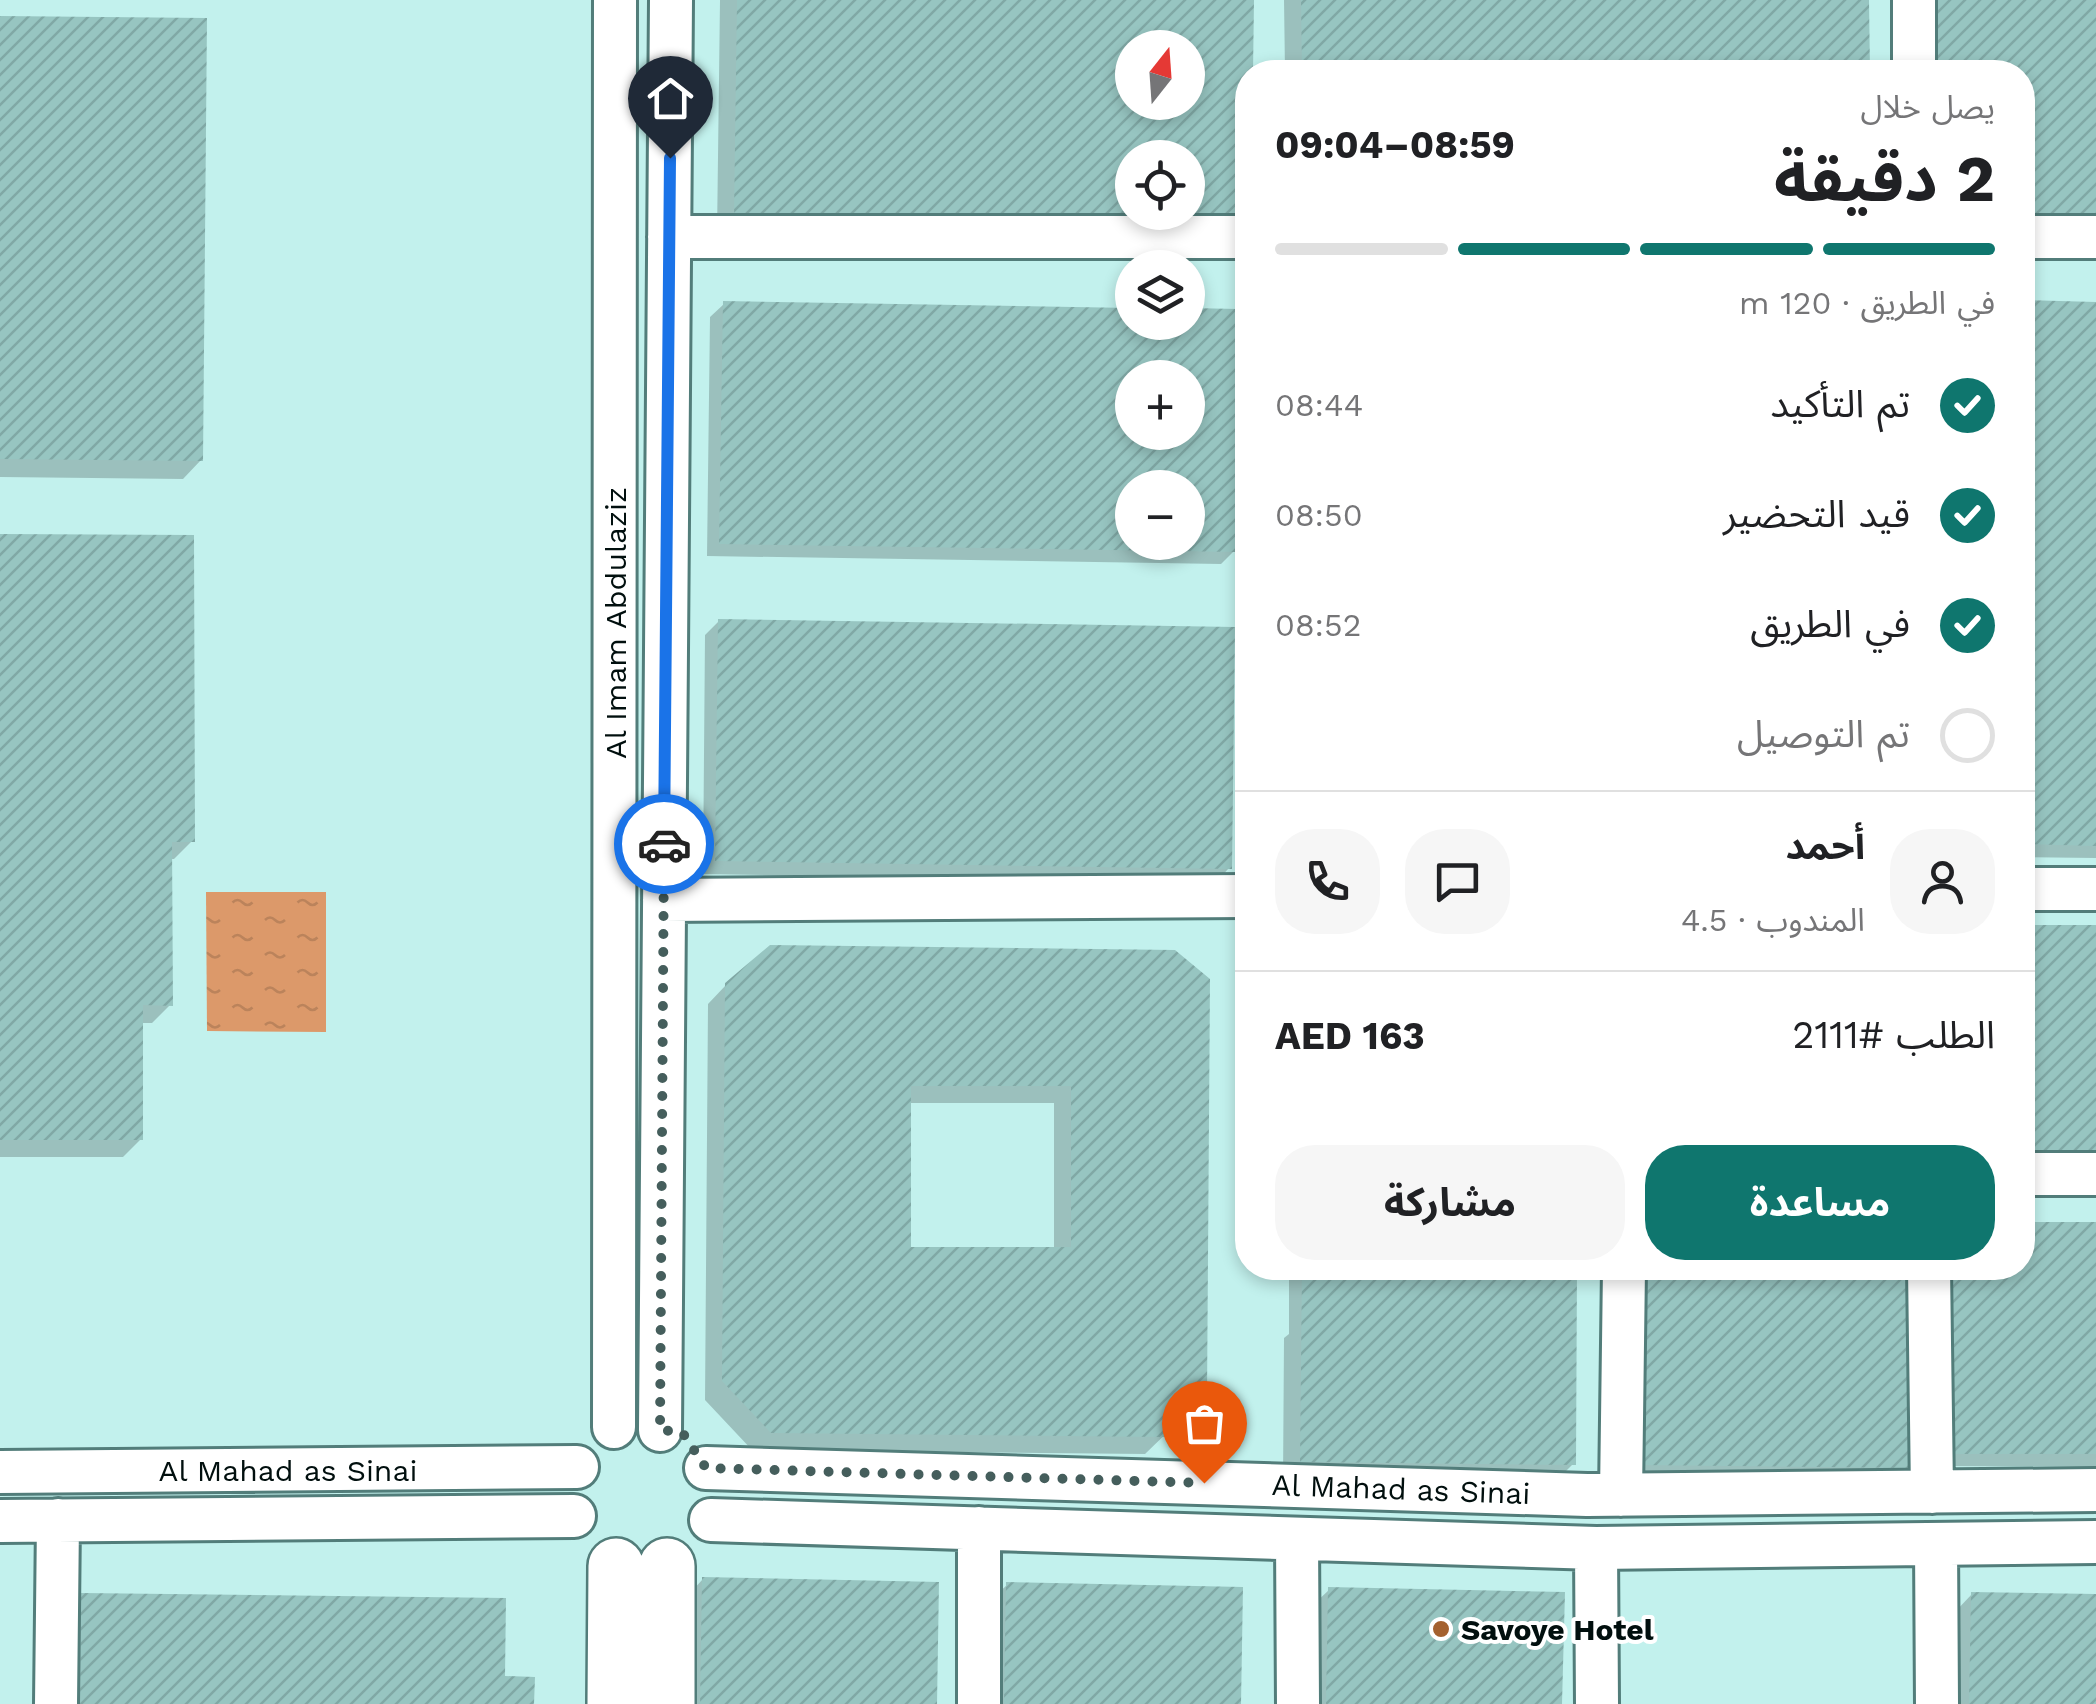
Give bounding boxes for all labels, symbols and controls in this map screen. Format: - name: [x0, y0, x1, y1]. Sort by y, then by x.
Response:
- north arrow: [1115, 30, 1205, 120]
- map controls: [1115, 30, 1205, 560]
- pin: [628, 56, 713, 159]
- icon: home: [643, 71, 698, 126]
- text: يصل خلال: [1861, 88, 1995, 126]
- text: 08:59–09:04: [1275, 123, 1515, 167]
- button: locate: [1115, 140, 1205, 230]
- text: 2 دقيقة: [1774, 141, 1995, 217]
- button: layers: [1115, 250, 1205, 340]
- text: في الطريق · 120 m: [1739, 284, 1995, 322]
- button: +: [1115, 360, 1205, 450]
- icon: check: [1940, 378, 1995, 433]
- text: تم التأكيد: [1770, 382, 1910, 426]
- text: 08:44: [1275, 386, 1363, 424]
- button: −: [1115, 470, 1205, 560]
- street label: Al Imam Abdulaziz: [598, 487, 633, 759]
- icon: check: [1940, 488, 1995, 543]
- text: قيد التحضير: [1723, 492, 1910, 536]
- text: 08:50: [1275, 496, 1363, 534]
- icon: check: [1940, 598, 1995, 653]
- text: في الطريق: [1750, 602, 1910, 646]
- text: 08:52: [1275, 606, 1361, 644]
- text: تم التوصيل: [1737, 712, 1910, 756]
- courier: [614, 794, 714, 894]
- icon: car: [637, 817, 692, 872]
- text: أحمد: [1785, 824, 1865, 868]
- button: phone: [1275, 829, 1380, 934]
- button: chat: [1405, 829, 1510, 934]
- button: person: [1890, 829, 1995, 934]
- text: المندوب · 4.5: [1681, 901, 1865, 939]
- text: الطلب #2111: [1792, 1013, 1995, 1057]
- text: AED 163: [1275, 1014, 1425, 1058]
- button: مشاركة: [1275, 1145, 1625, 1260]
- button: مساعدة: [1645, 1145, 1995, 1260]
- pin: [1162, 1381, 1247, 1484]
- icon: bag: [1177, 1396, 1232, 1451]
- street label: Al Mahad as Sinai: [159, 1453, 417, 1488]
- street label: Al Mahad as Sinai: [1271, 1467, 1531, 1511]
- place label: Savoye Hotel: [1461, 1612, 1654, 1647]
- marker: Savoye Hotel: [1430, 1618, 1452, 1640]

